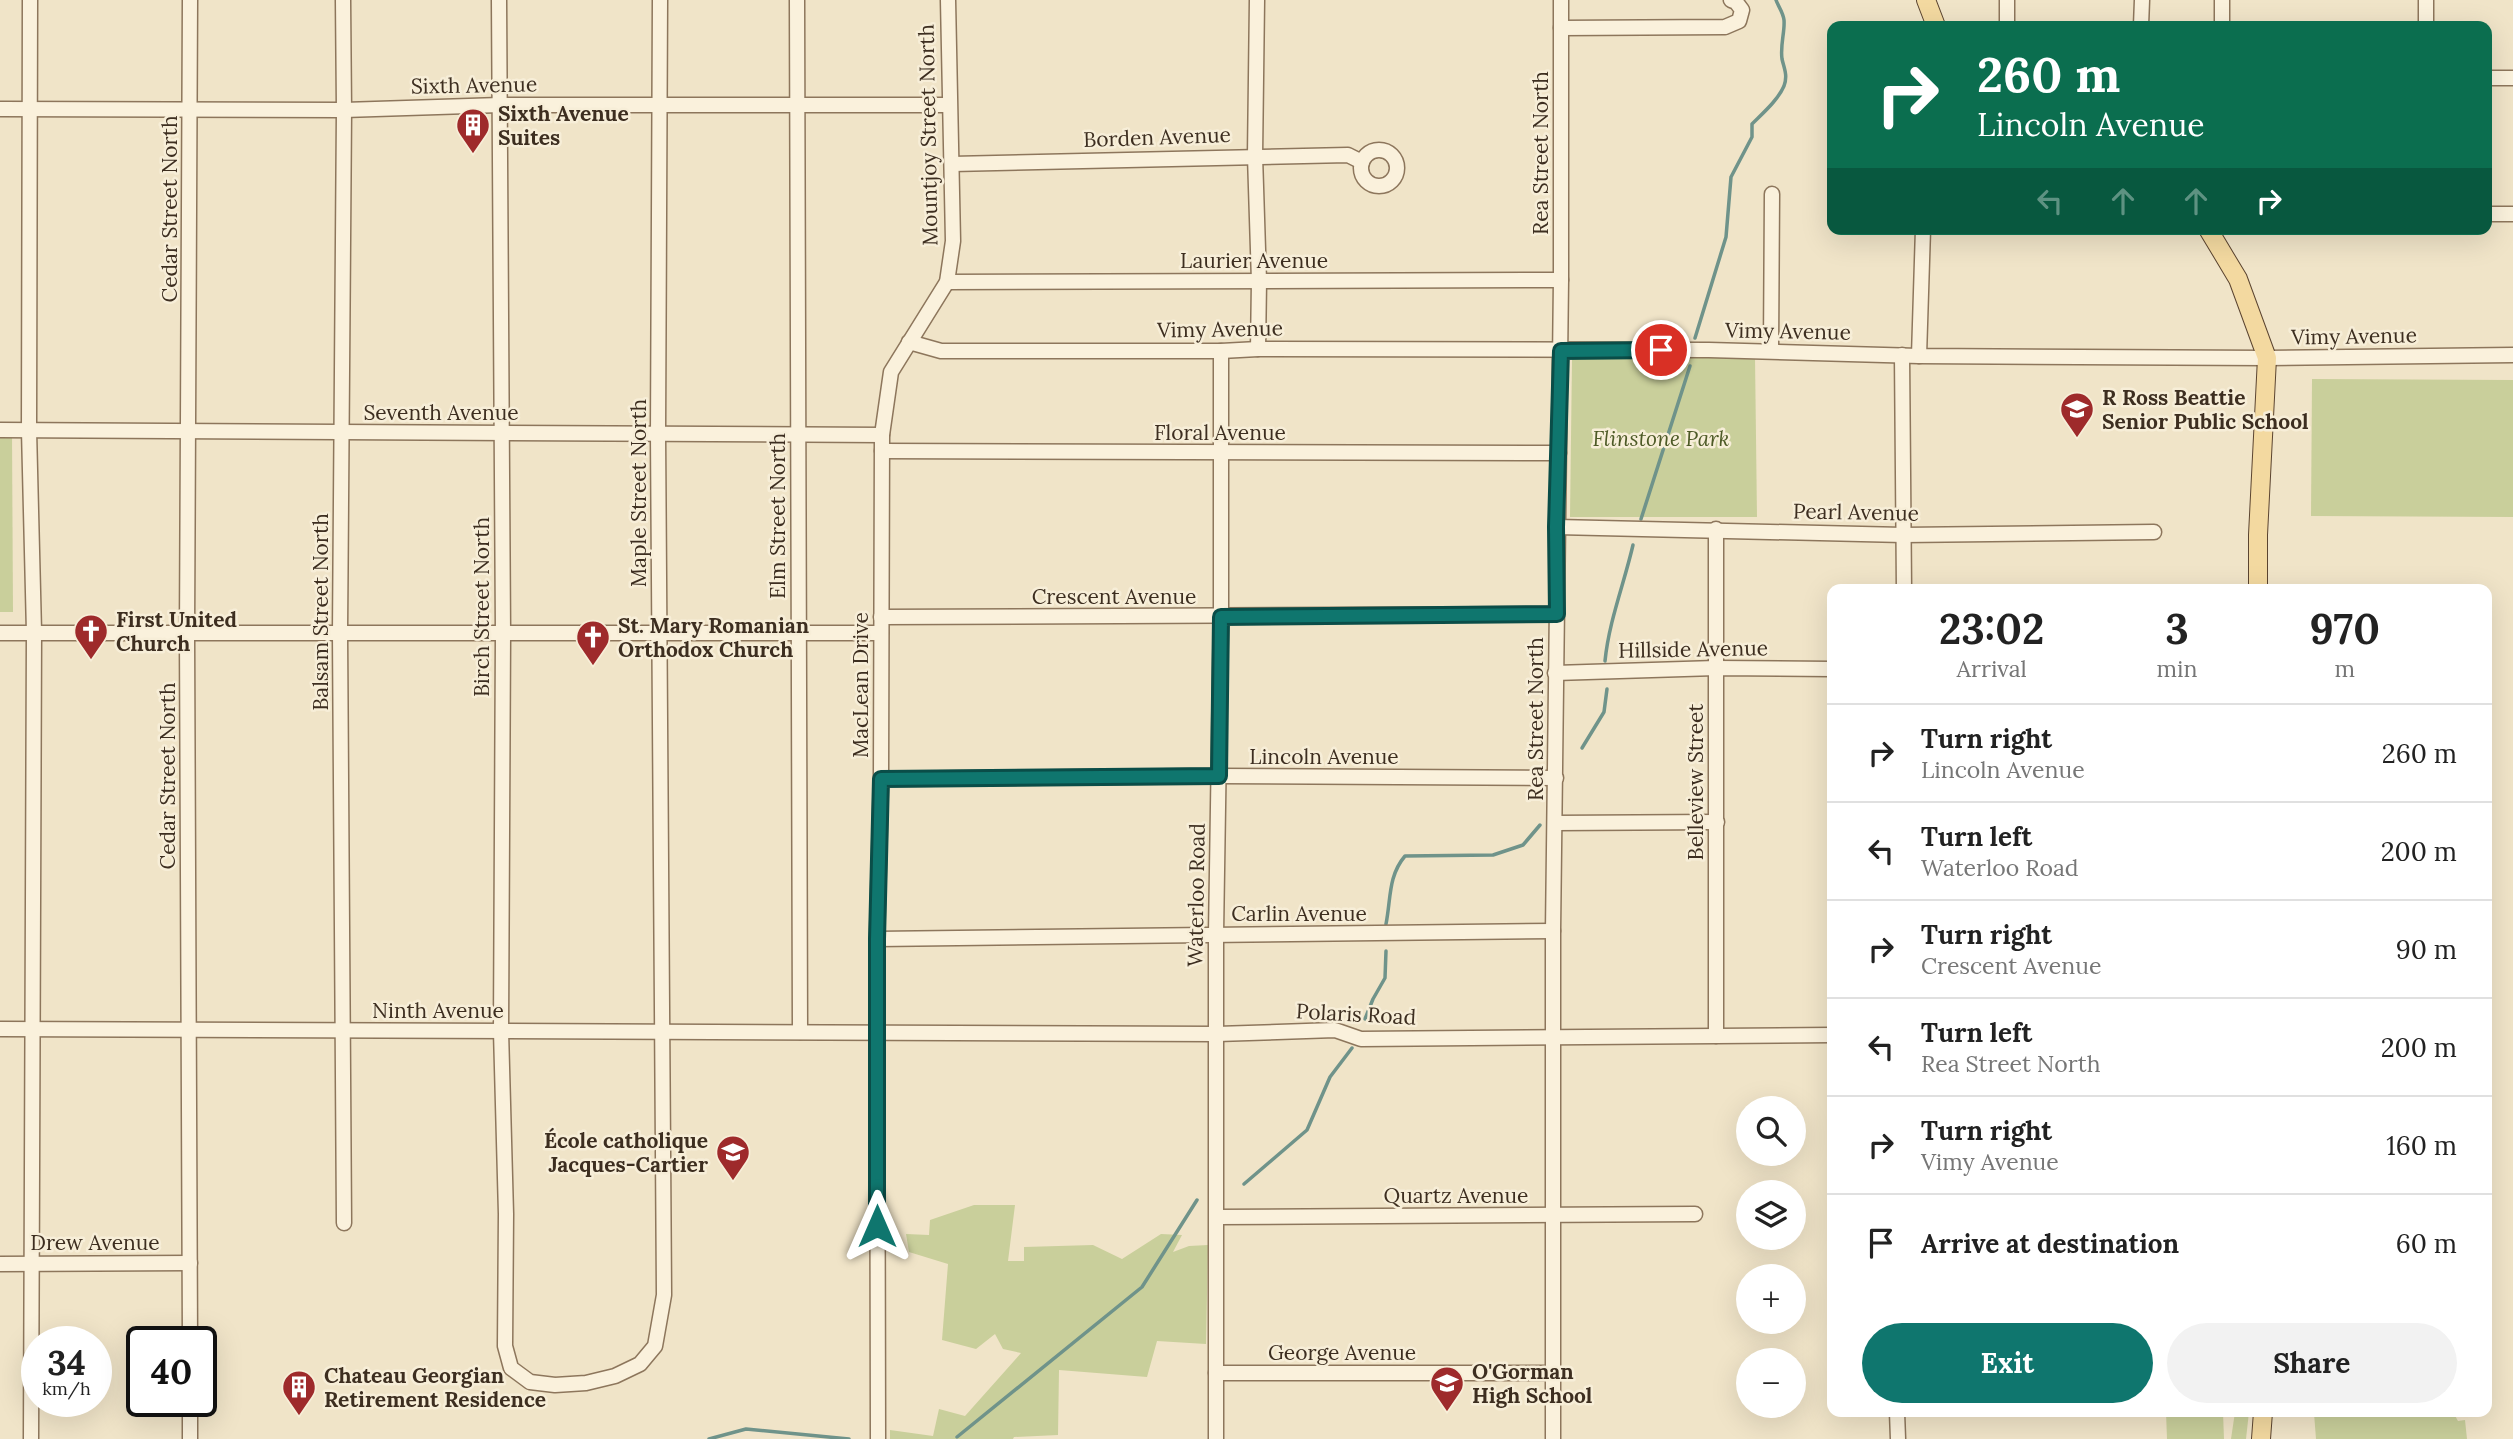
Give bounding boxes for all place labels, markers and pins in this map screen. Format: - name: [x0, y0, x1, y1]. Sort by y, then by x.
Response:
- place label: Sixth Avenue Suites: [498, 100, 629, 151]
- building icon: Sixth Avenue Suites: [454, 106, 492, 155]
- pin: [1631, 320, 1691, 380]
- place label: R Ross Beattie Senior Public School: [2102, 384, 2309, 435]
- school or university icon: R Ross Beattie Senior Public School: [2058, 390, 2096, 439]
- place label: First United Church: [116, 606, 237, 657]
- church icon: First United Church: [72, 612, 110, 661]
- place label: St. Mary Romanian Orthodox Church: [618, 612, 809, 663]
- church icon: St. Mary Romanian Orthodox Church: [574, 618, 612, 667]
- place label: École catholique Jacques-Cartier: [544, 1127, 708, 1178]
- school or university icon: École catholique Jacques-Cartier: [714, 1133, 752, 1182]
- place label: O'Gorman High School: [1472, 1358, 1593, 1409]
- place label: Chateau Georgian Retirement Residence: [324, 1362, 546, 1413]
- school or university icon: O'Gorman High School: [1428, 1364, 1466, 1413]
- building icon: Chateau Georgian Retirement Residence: [280, 1368, 318, 1417]

